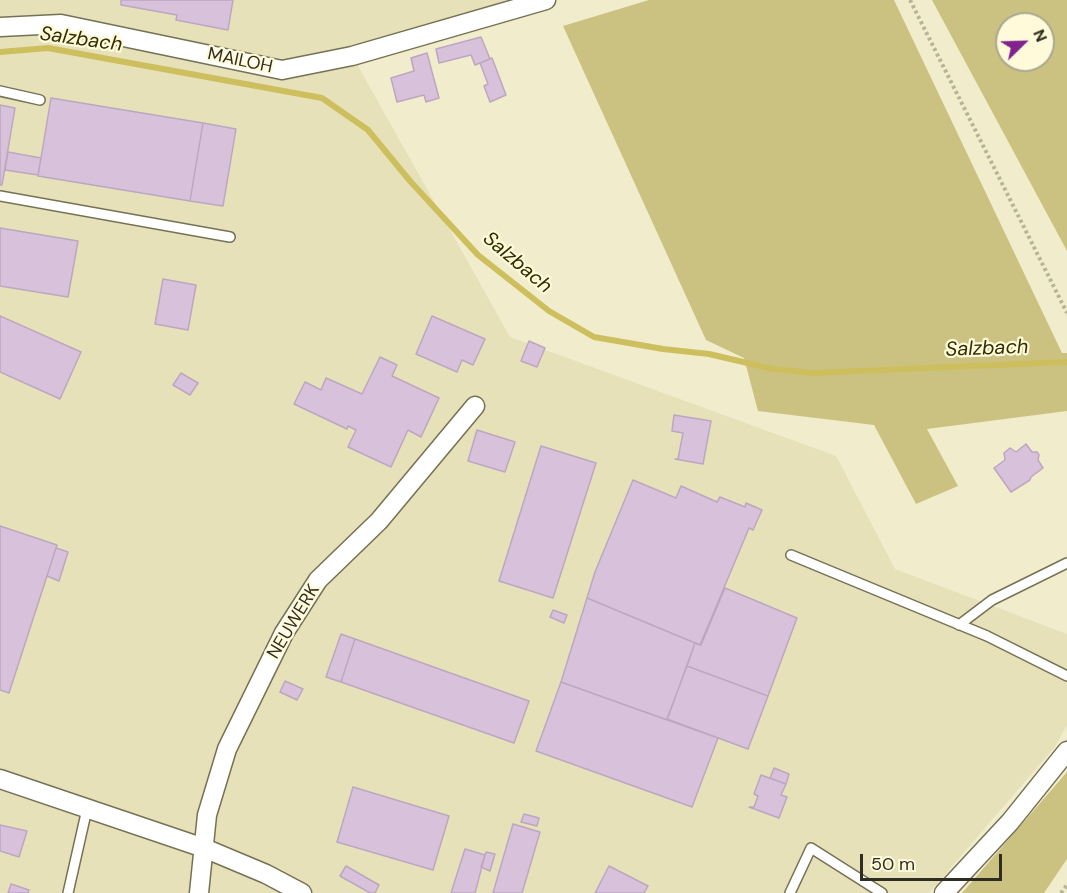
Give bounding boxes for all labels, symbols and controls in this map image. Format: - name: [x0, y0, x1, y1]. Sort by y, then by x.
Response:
- north arrow: [995, 12, 1055, 72]
- water label: Salzbach: [38, 22, 124, 58]
- text: N: [1028, 26, 1052, 45]
- street label: MAILOH: [206, 44, 274, 78]
- water label: Salzbach: [478, 227, 556, 299]
- water label: Salzbach: [945, 336, 1029, 362]
- street label: NEUWERK: [263, 581, 325, 663]
- scale bar: [863, 842, 1006, 880]
- text: 50 m: [871, 852, 915, 876]

